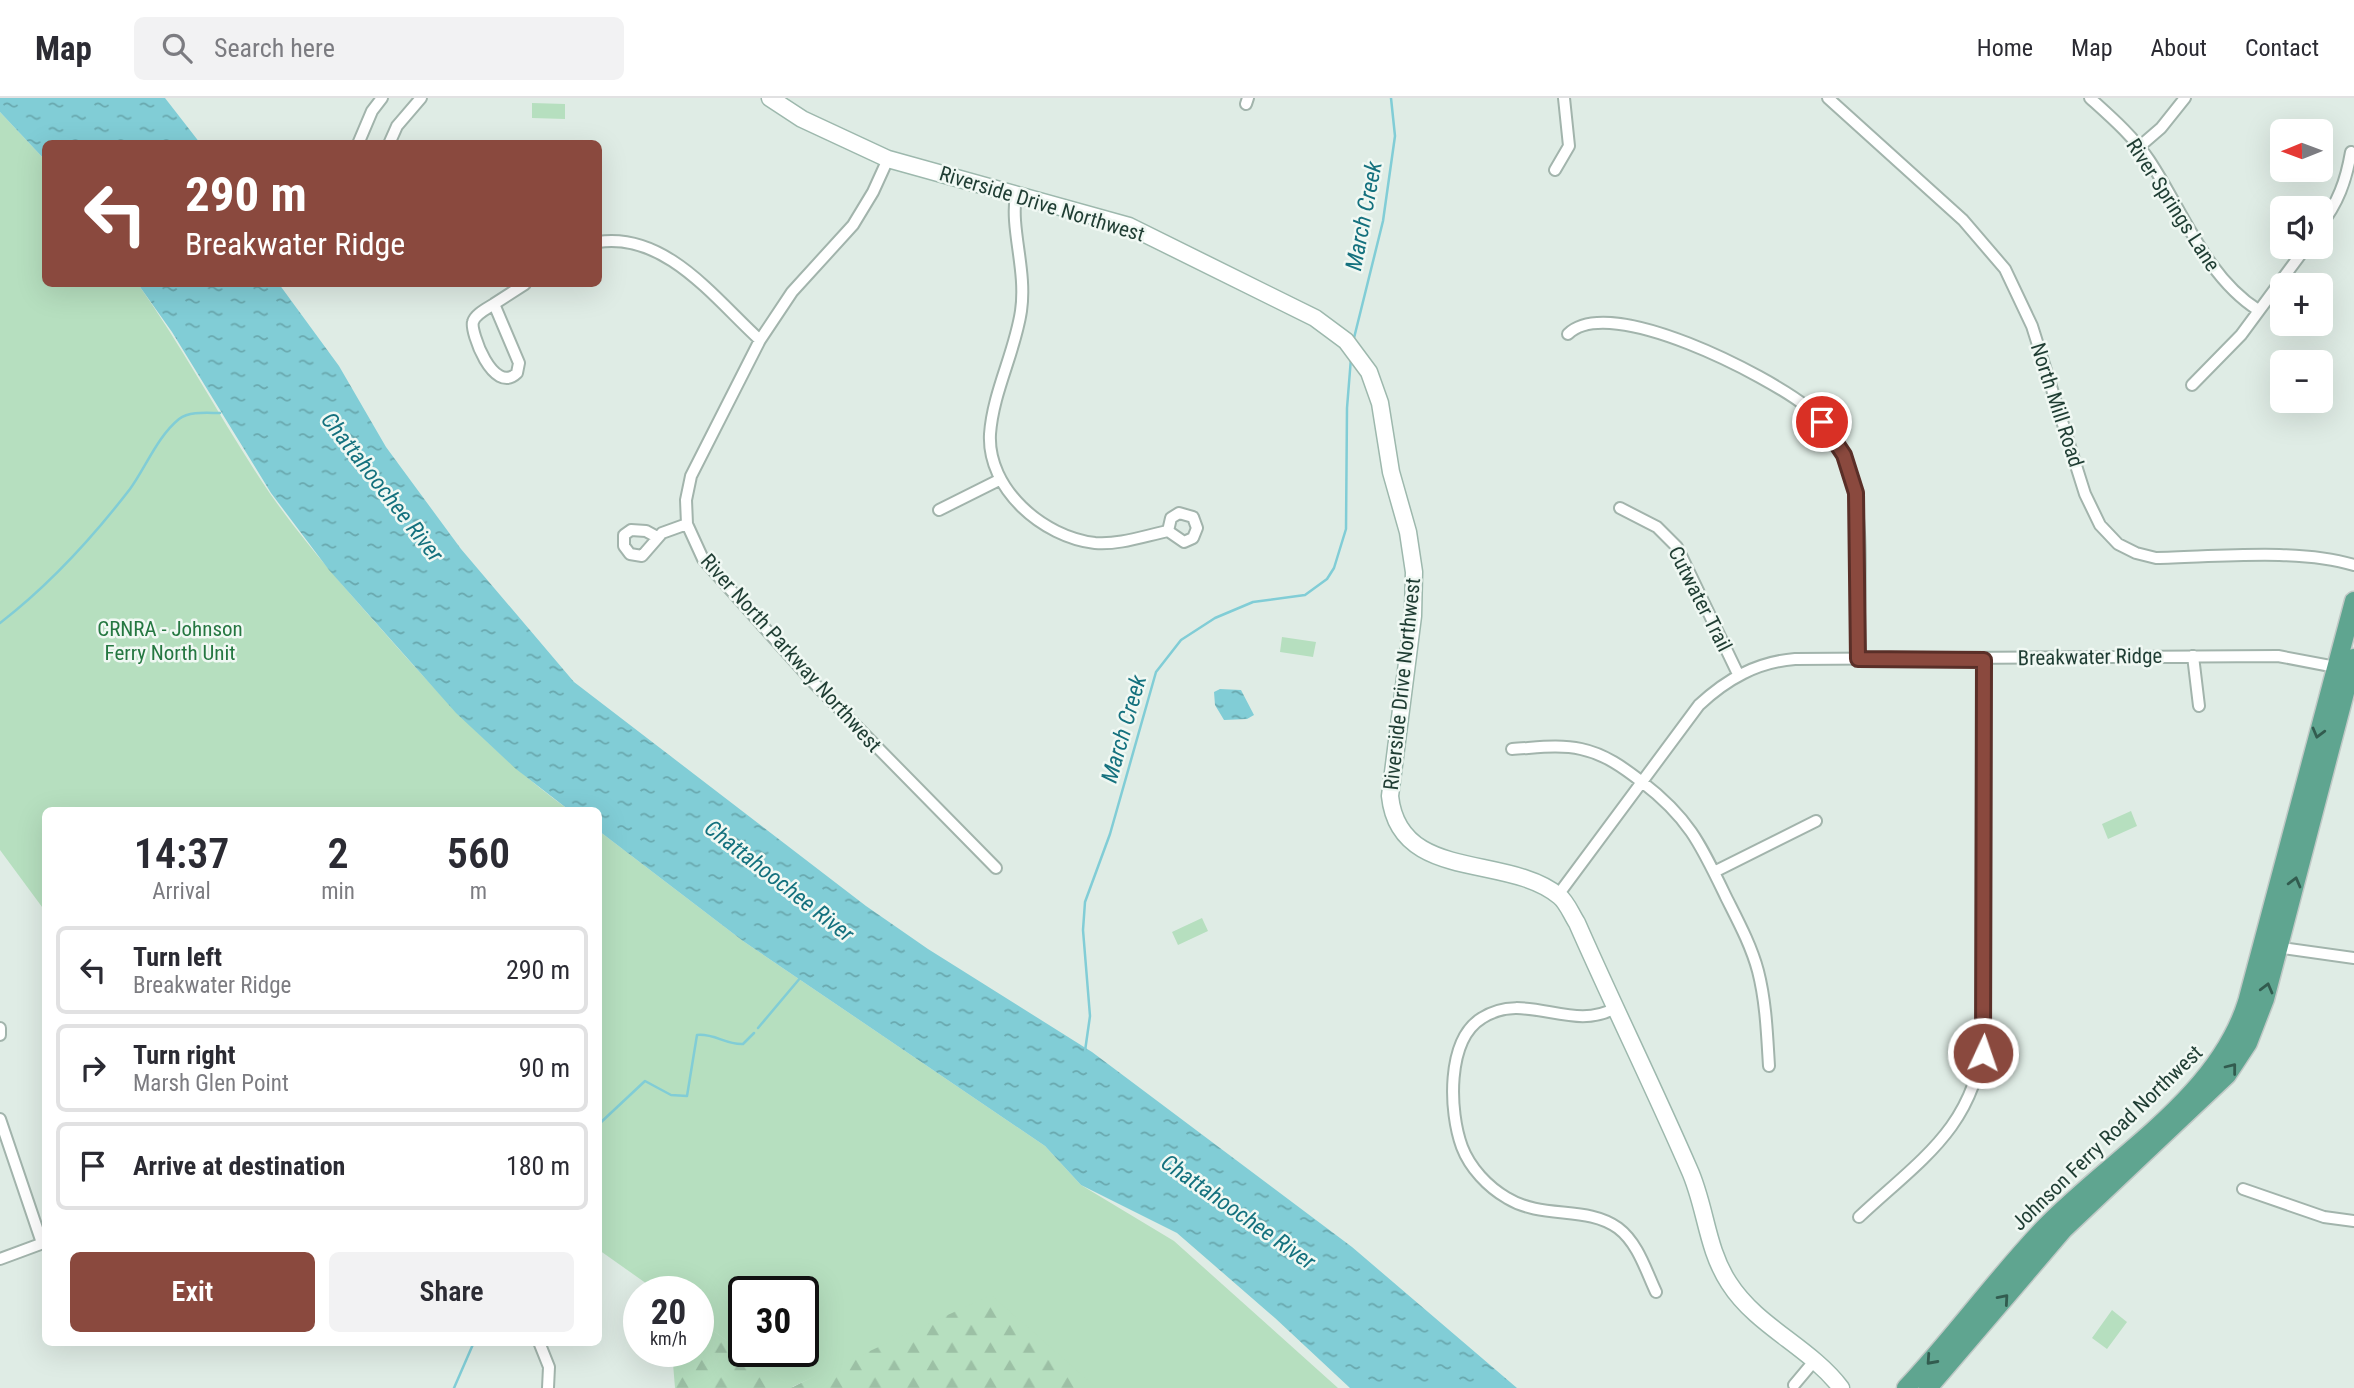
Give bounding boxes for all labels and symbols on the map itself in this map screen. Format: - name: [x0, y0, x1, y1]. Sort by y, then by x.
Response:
- north arrow: [2270, 119, 2333, 182]
- street label: River Springs Lane: [2121, 134, 2225, 276]
- water label: March Creek: [1340, 158, 1388, 273]
- street label: Riverside Drive Northwest: [936, 161, 1148, 247]
- street label: North Mill Road: [2026, 340, 2088, 470]
- pin: [1792, 392, 1852, 452]
- water label: Chattahoochee River: [315, 407, 449, 568]
- street label: Cutwater Trail: [1663, 542, 1737, 656]
- street label: River North Parkway Northwest: [696, 549, 886, 757]
- street label: Riverside Drive Northwest: [1379, 577, 1425, 791]
- park label: CRNRA - Johnson Ferry North Unit: [97, 617, 243, 665]
- street label: Breakwater Ridge: [2017, 644, 2163, 670]
- water label: March Creek: [1096, 671, 1152, 786]
- one-way arrow: [2312, 727, 2326, 739]
- water label: Chattahoochee River: [699, 814, 860, 948]
- one-way arrow: [2287, 876, 2301, 888]
- one-way arrow: [2259, 982, 2274, 994]
- position arrow: [1946, 1016, 2020, 1090]
- street label: Johnson Ferry Road Northwest: [2007, 1041, 2207, 1235]
- one-way arrow: [2224, 1063, 2237, 1075]
- water label: Chattahoochee River: [1156, 1149, 1321, 1276]
- speed limit sign: 30: [728, 1276, 819, 1367]
- one-way arrow: [1996, 1294, 2008, 1307]
- one-way arrow: [1927, 1352, 1940, 1365]

